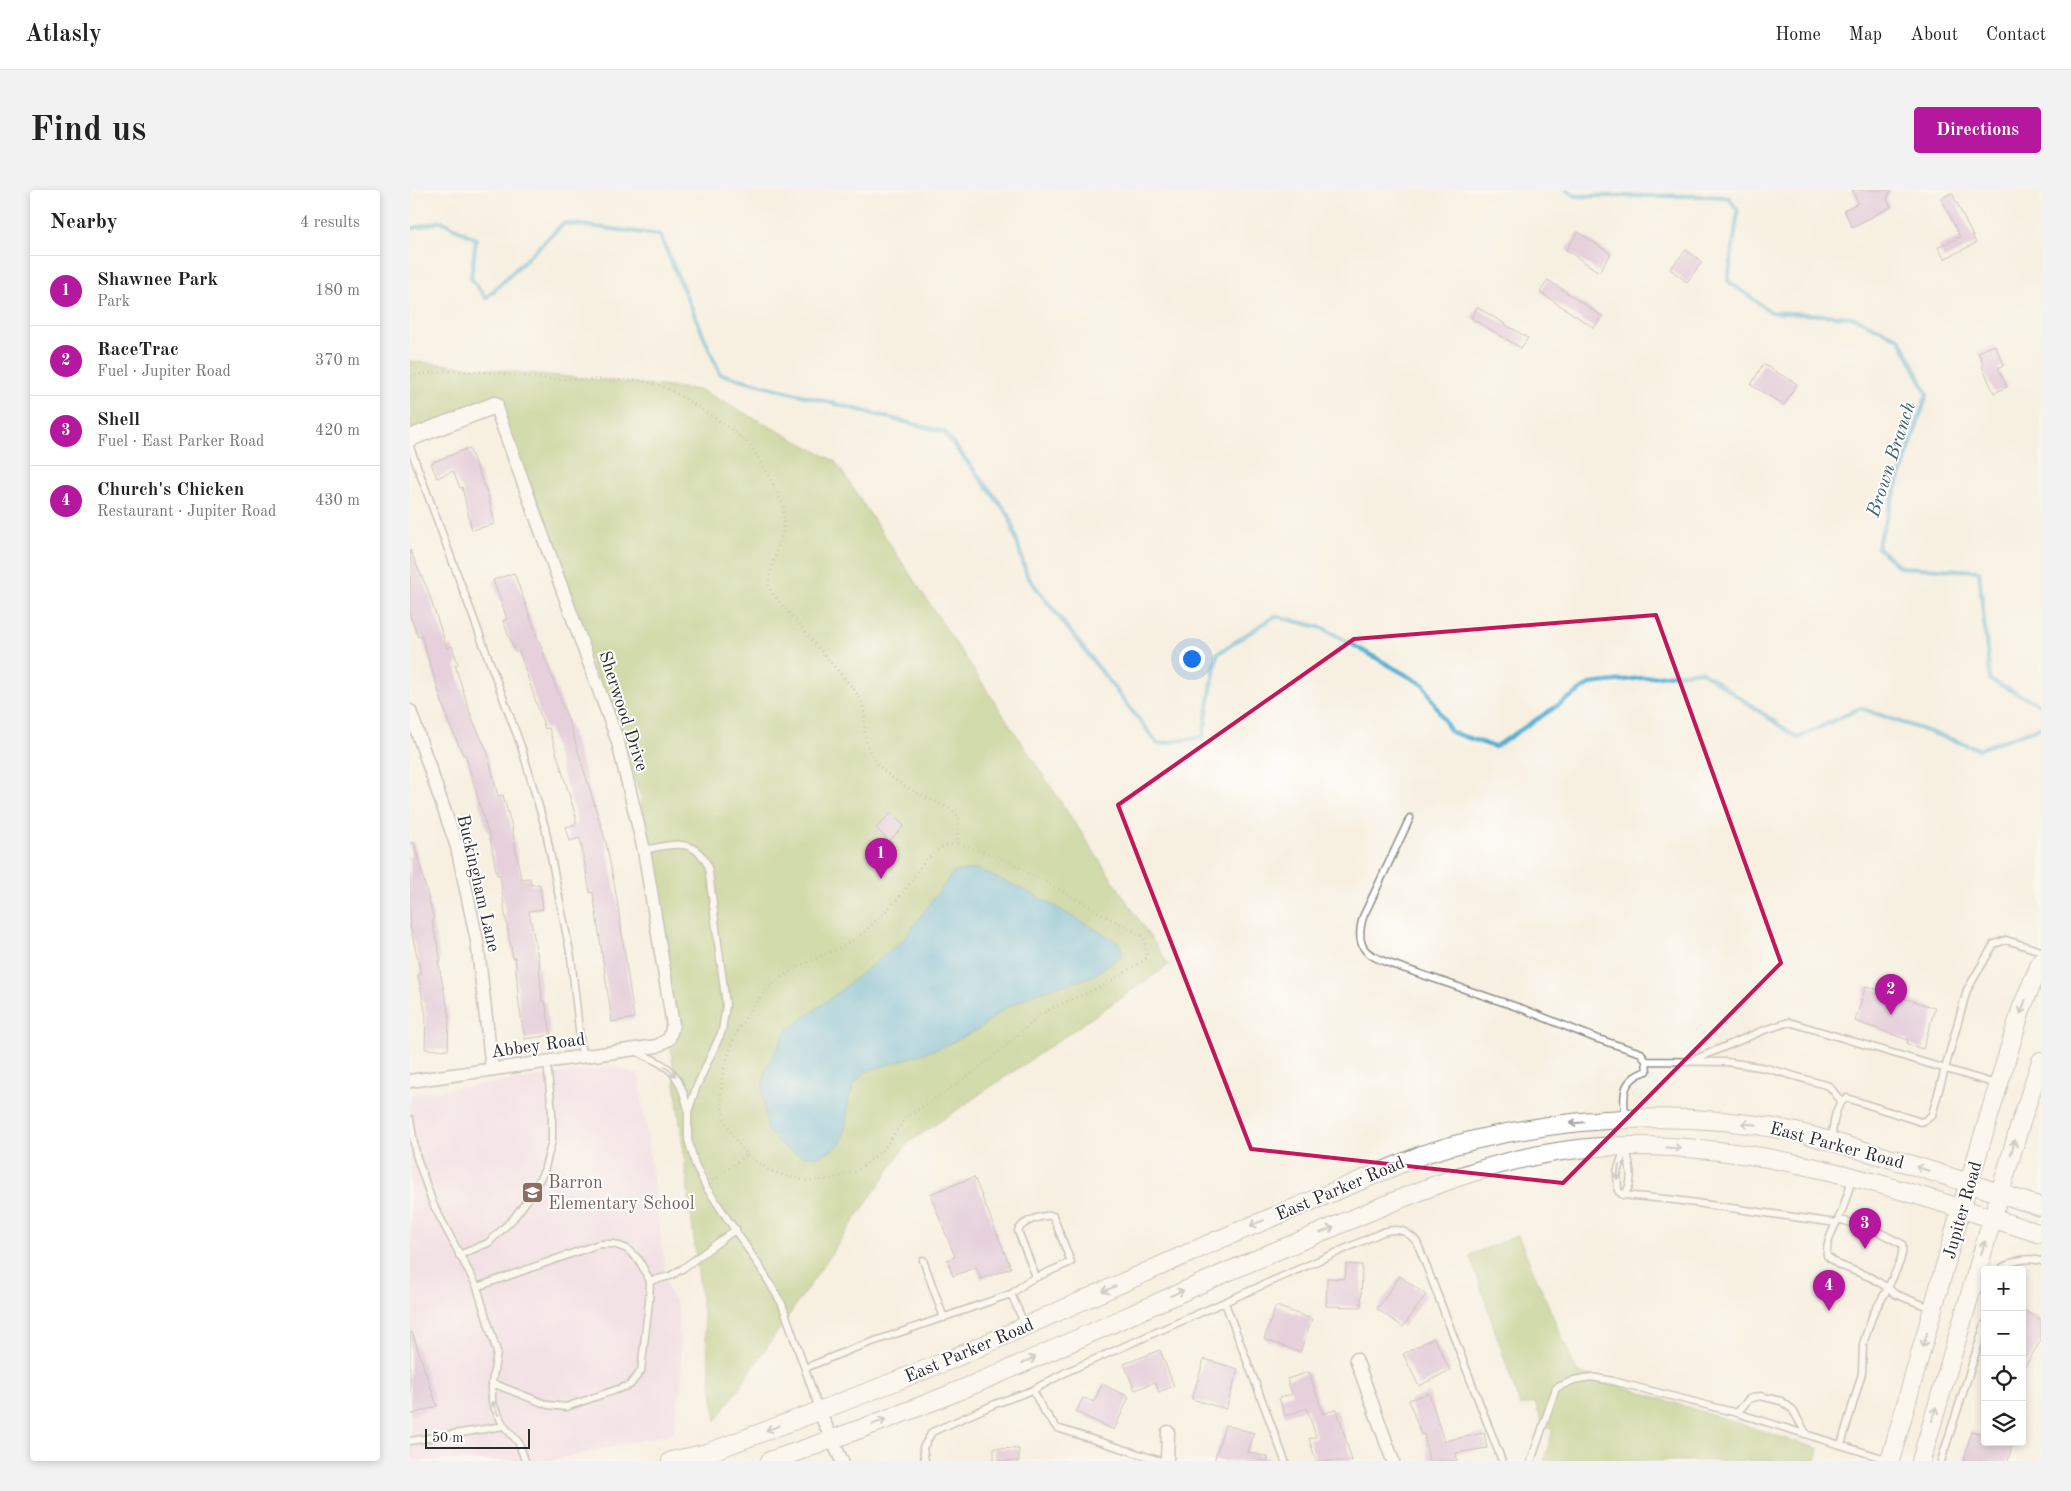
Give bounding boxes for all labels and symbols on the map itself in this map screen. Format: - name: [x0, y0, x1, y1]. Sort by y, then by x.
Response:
- water label: Brown Branch: [1864, 400, 1920, 521]
- your location: [1179, 646, 1205, 672]
- street label: Sherwood Drive: [595, 649, 651, 774]
- street label: Buckingham Lane: [453, 813, 503, 954]
- pin: 1: [865, 838, 897, 879]
- pin: 2: [1875, 974, 1907, 1015]
- one-way arrow: [2018, 999, 2027, 1014]
- street label: Abbey Road: [490, 1030, 587, 1062]
- one-way arrow: [664, 1066, 677, 1077]
- one-way arrow: [1570, 1118, 1586, 1128]
- one-way arrow: [1741, 1119, 1757, 1129]
- street label: East Parker Road: [1768, 1119, 1906, 1173]
- one-way arrow: [2009, 1139, 2019, 1155]
- one-way arrow: [1666, 1143, 1682, 1152]
- street label: East Parker Road: [1273, 1154, 1408, 1224]
- street label: Jupiter Road: [1940, 1159, 1985, 1261]
- one-way arrow: [1613, 1163, 1623, 1179]
- one-way arrow: [1915, 1163, 1931, 1173]
- place label: Barron Elementary School: [548, 1174, 695, 1213]
- school or university icon: Barron Elementary School: [520, 1180, 544, 1204]
- pin: 3: [1849, 1208, 1881, 1249]
- one-way arrow: [1250, 1219, 1265, 1229]
- one-way arrow: [1319, 1224, 1334, 1234]
- one-way arrow: [1979, 1240, 1989, 1256]
- pin: 4: [1813, 1270, 1845, 1311]
- one-way arrow: [1102, 1284, 1117, 1294]
- one-way arrow: [1169, 1288, 1184, 1298]
- street label: East Parker Road: [902, 1316, 1037, 1386]
- one-way arrow: [1919, 1331, 1929, 1347]
- one-way arrow: [1021, 1355, 1036, 1364]
- one-way arrow: [490, 1401, 500, 1416]
- one-way arrow: [1930, 1407, 1940, 1423]
- one-way arrow: [871, 1417, 886, 1426]
- one-way arrow: [766, 1424, 782, 1433]
- scale bar: [425, 1426, 530, 1449]

